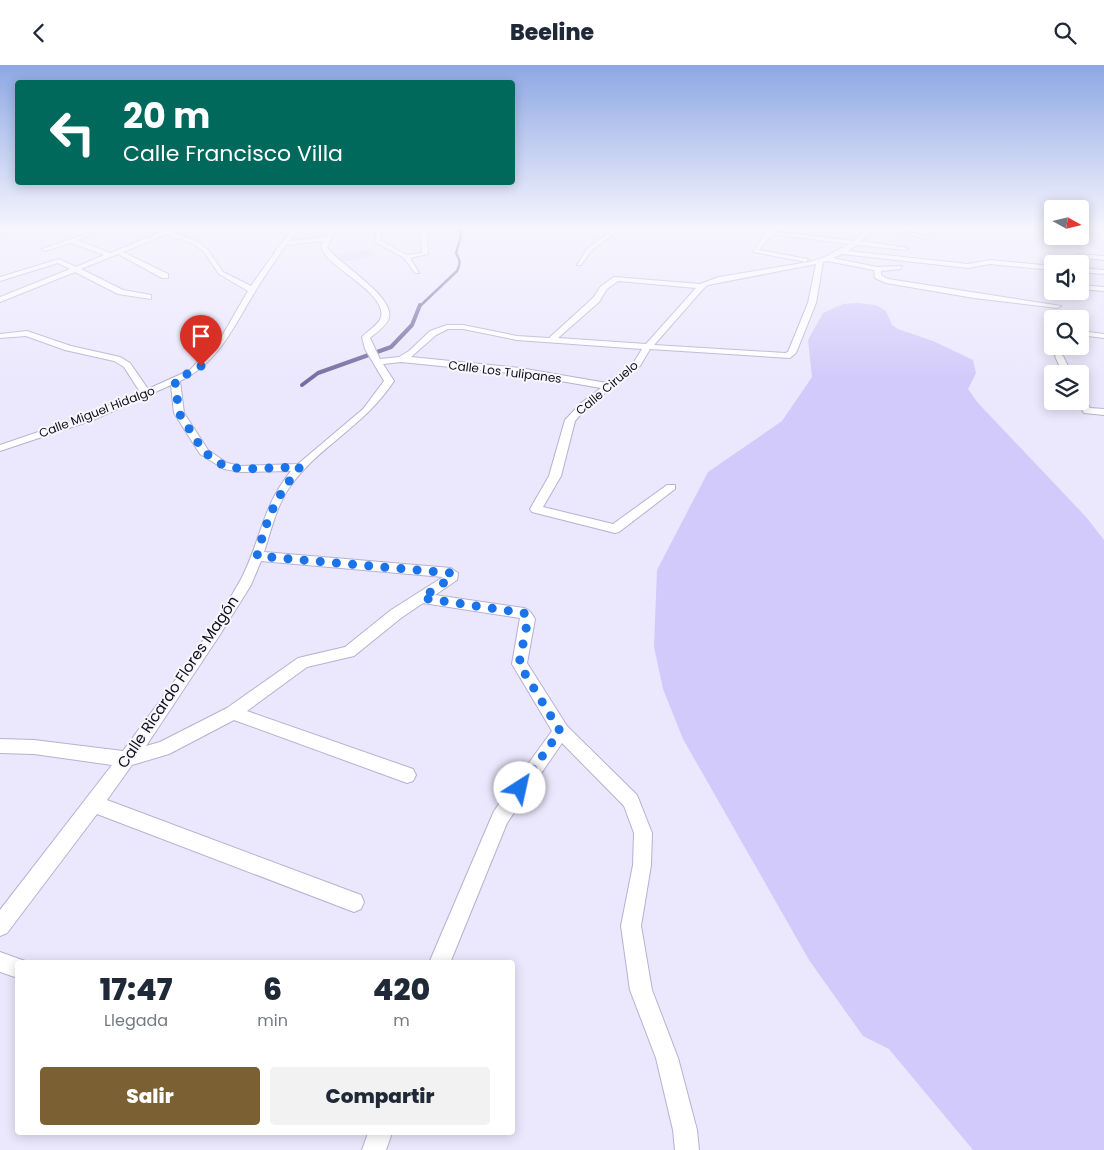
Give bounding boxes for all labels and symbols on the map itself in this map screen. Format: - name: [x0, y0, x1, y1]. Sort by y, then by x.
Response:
- north arrow: [1044, 200, 1089, 245]
- pin: [180, 315, 222, 366]
- street label: Calle Los Tulipanes: [447, 356, 563, 387]
- street label: Calle Ciruelo: [572, 356, 642, 419]
- street label: Calle Miguel Hidalgo: [36, 381, 157, 441]
- street label: Calle Ricardo Flores Magón: [112, 591, 243, 772]
- position arrow: [493, 761, 545, 813]

